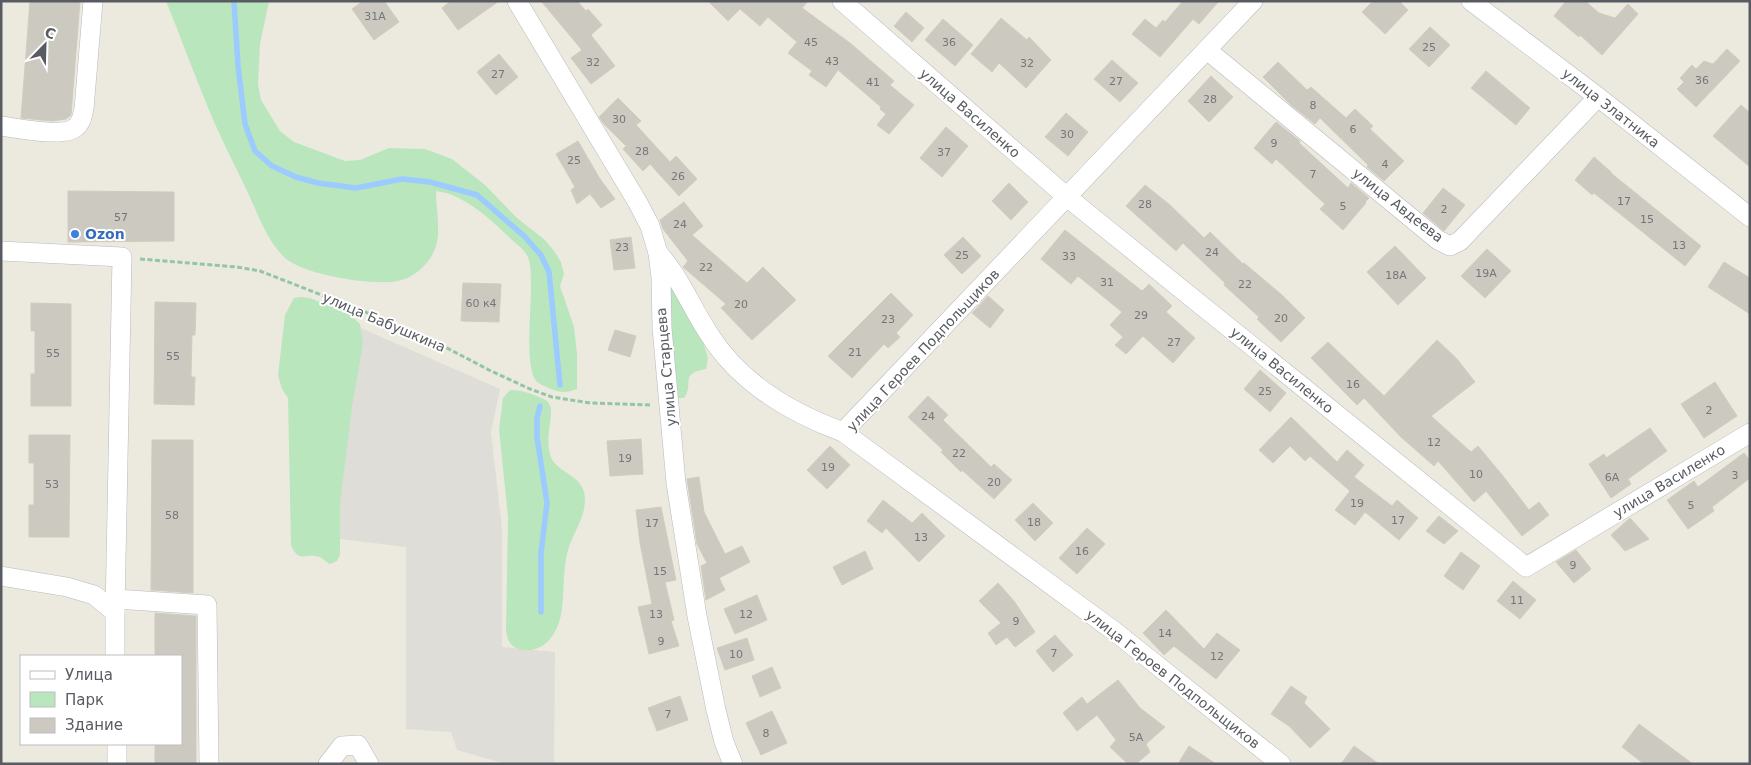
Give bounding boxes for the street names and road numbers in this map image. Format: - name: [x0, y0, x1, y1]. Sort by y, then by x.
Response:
- street label: улица Василенко: [917, 65, 1023, 161]
- street label: улица Златника: [1559, 65, 1663, 151]
- street label: улица Авдеева: [1350, 165, 1446, 245]
- street label: улица Героев Подпольщиков: [843, 266, 1003, 434]
- street label: улица Бабушкина: [320, 289, 448, 355]
- street label: улица Старцева: [653, 307, 679, 427]
- street label: улица Василенко: [1227, 324, 1337, 416]
- street label: улица Василенко: [1610, 441, 1728, 521]
- street label: улица Героев Подпольщиков: [1083, 606, 1263, 752]

